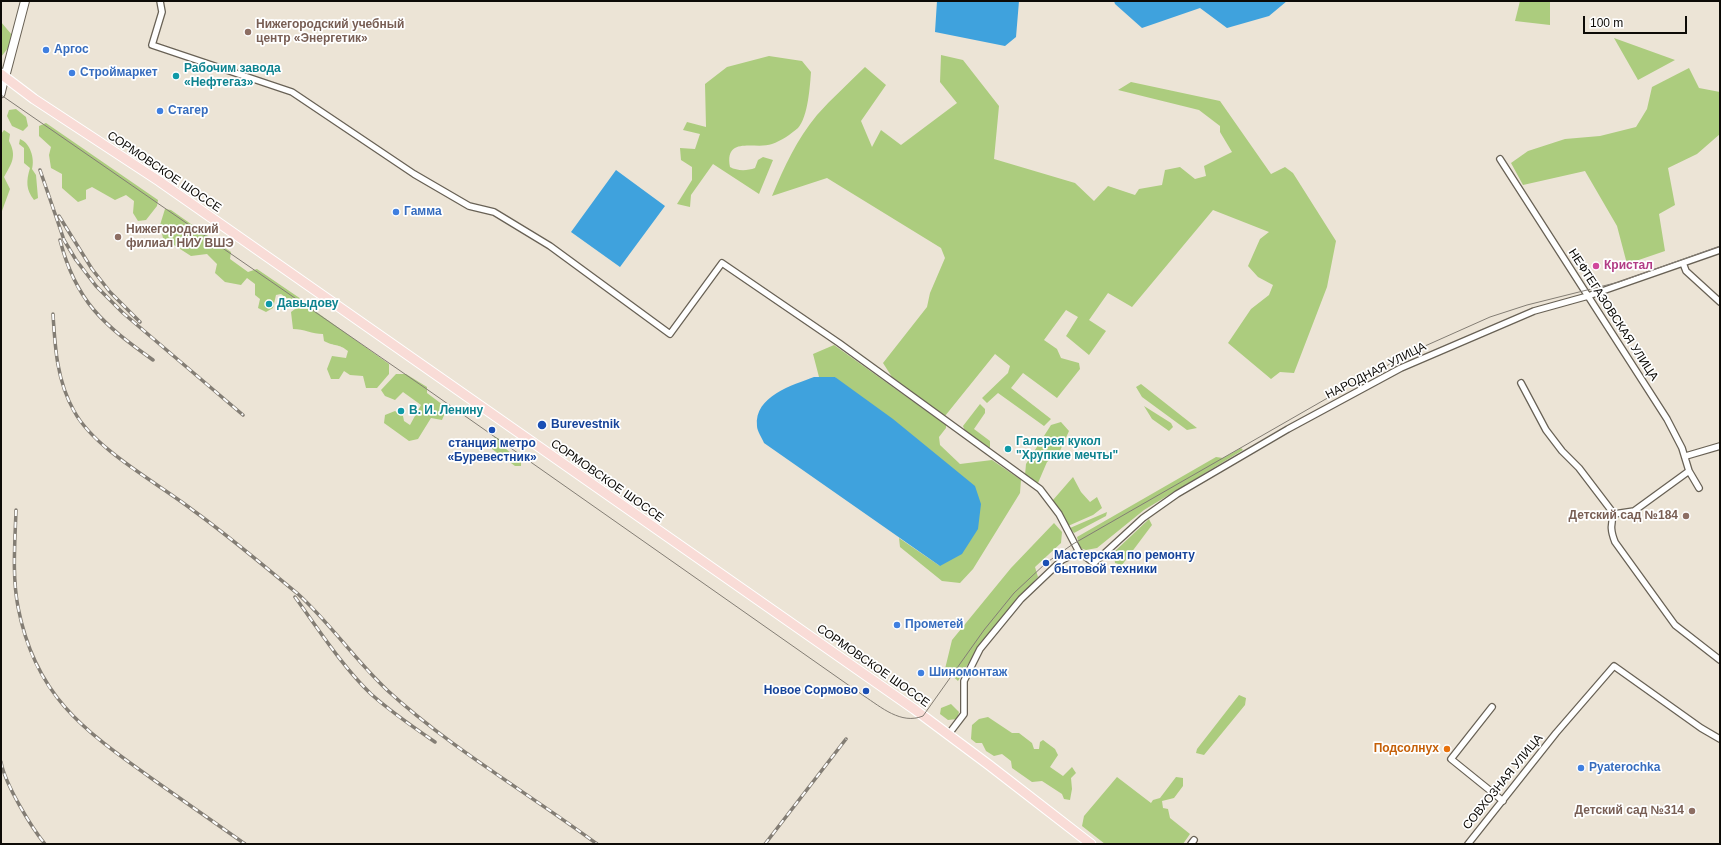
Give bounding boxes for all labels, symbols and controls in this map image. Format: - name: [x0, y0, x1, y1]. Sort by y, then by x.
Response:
- scale bar: [1585, 8, 1689, 34]
- text: 100 m: [1590, 16, 1623, 30]
- place label: Нижегородский учебный центр «Энергетик»: [256, 18, 404, 46]
- marker: Нижегородский учебный центр «Энергетик»: [243, 27, 253, 37]
- place label: Аргос: [54, 43, 89, 57]
- marker: Аргос: [41, 45, 51, 55]
- place label: Рабочим завода «Нефтегаз»: [184, 62, 281, 90]
- place label: Строймаркет: [80, 66, 158, 80]
- marker: Строймаркет: [67, 68, 77, 78]
- marker: Рабочим завода «Нефтегаз»: [171, 71, 181, 81]
- place label: Стагер: [168, 104, 208, 118]
- marker: Стагер: [155, 106, 165, 116]
- street label: СОРМОВСКОЕ ШОССЕ: [104, 128, 224, 216]
- place label: Гамма: [404, 205, 442, 219]
- marker: Гамма: [391, 207, 401, 217]
- place label: Нижегородский филиал НИУ ВШЭ: [126, 223, 234, 251]
- marker: Нижегородский филиал НИУ ВШЭ: [113, 232, 123, 242]
- street label: НЕФТЕГАЗОВСКАЯ УЛИЦА: [1565, 246, 1661, 384]
- place label: Кристал: [1604, 259, 1653, 273]
- marker: Кристал: [1591, 261, 1601, 271]
- place label: Давыдову: [277, 297, 339, 311]
- marker: Давыдову: [264, 299, 274, 309]
- street label: НАРОДНАЯ УЛИЦА: [1323, 339, 1429, 403]
- place label: В. И. Ленину: [409, 404, 483, 418]
- marker: В. И. Ленину: [396, 406, 406, 416]
- place label: Burevestnik: [551, 418, 620, 432]
- marker: Burevestnik: [536, 419, 548, 431]
- marker: станция метро «Буревестник»: [487, 425, 497, 435]
- place label: Галерея кукол "Хрупкие мечты": [1016, 435, 1118, 463]
- place label: станция метро «Буревестник»: [447, 437, 537, 465]
- street label: СОРМОВСКОЕ ШОССЕ: [548, 437, 666, 525]
- marker: Галерея кукол "Хрупкие мечты": [1003, 444, 1013, 454]
- place label: Детский сад №184: [1568, 509, 1678, 523]
- marker: Детский сад №184: [1681, 511, 1691, 521]
- place label: Мастерская по ремонту бытовой техники: [1054, 549, 1195, 577]
- marker: Мастерская по ремонту бытовой техники: [1041, 558, 1051, 568]
- place label: Прометей: [905, 618, 963, 632]
- marker: Прометей: [892, 620, 902, 630]
- street label: СОРМОВСКОЕ ШОССЕ: [814, 622, 932, 710]
- place label: Шиномонтаж: [929, 666, 1007, 680]
- marker: Шиномонтаж: [916, 668, 926, 678]
- place label: Новое Сормово: [764, 684, 858, 698]
- marker: Новое Сормово: [861, 686, 871, 696]
- street label: СОВХОЗНАЯ УЛИЦА: [1460, 731, 1546, 833]
- place label: Подсолнух: [1374, 742, 1439, 756]
- marker: Подсолнух: [1442, 744, 1452, 754]
- place label: Pyaterochka: [1589, 761, 1660, 775]
- marker: Pyaterochka: [1576, 763, 1586, 773]
- place label: Детский сад №314: [1574, 804, 1684, 818]
- marker: Детский сад №314: [1687, 806, 1697, 816]

